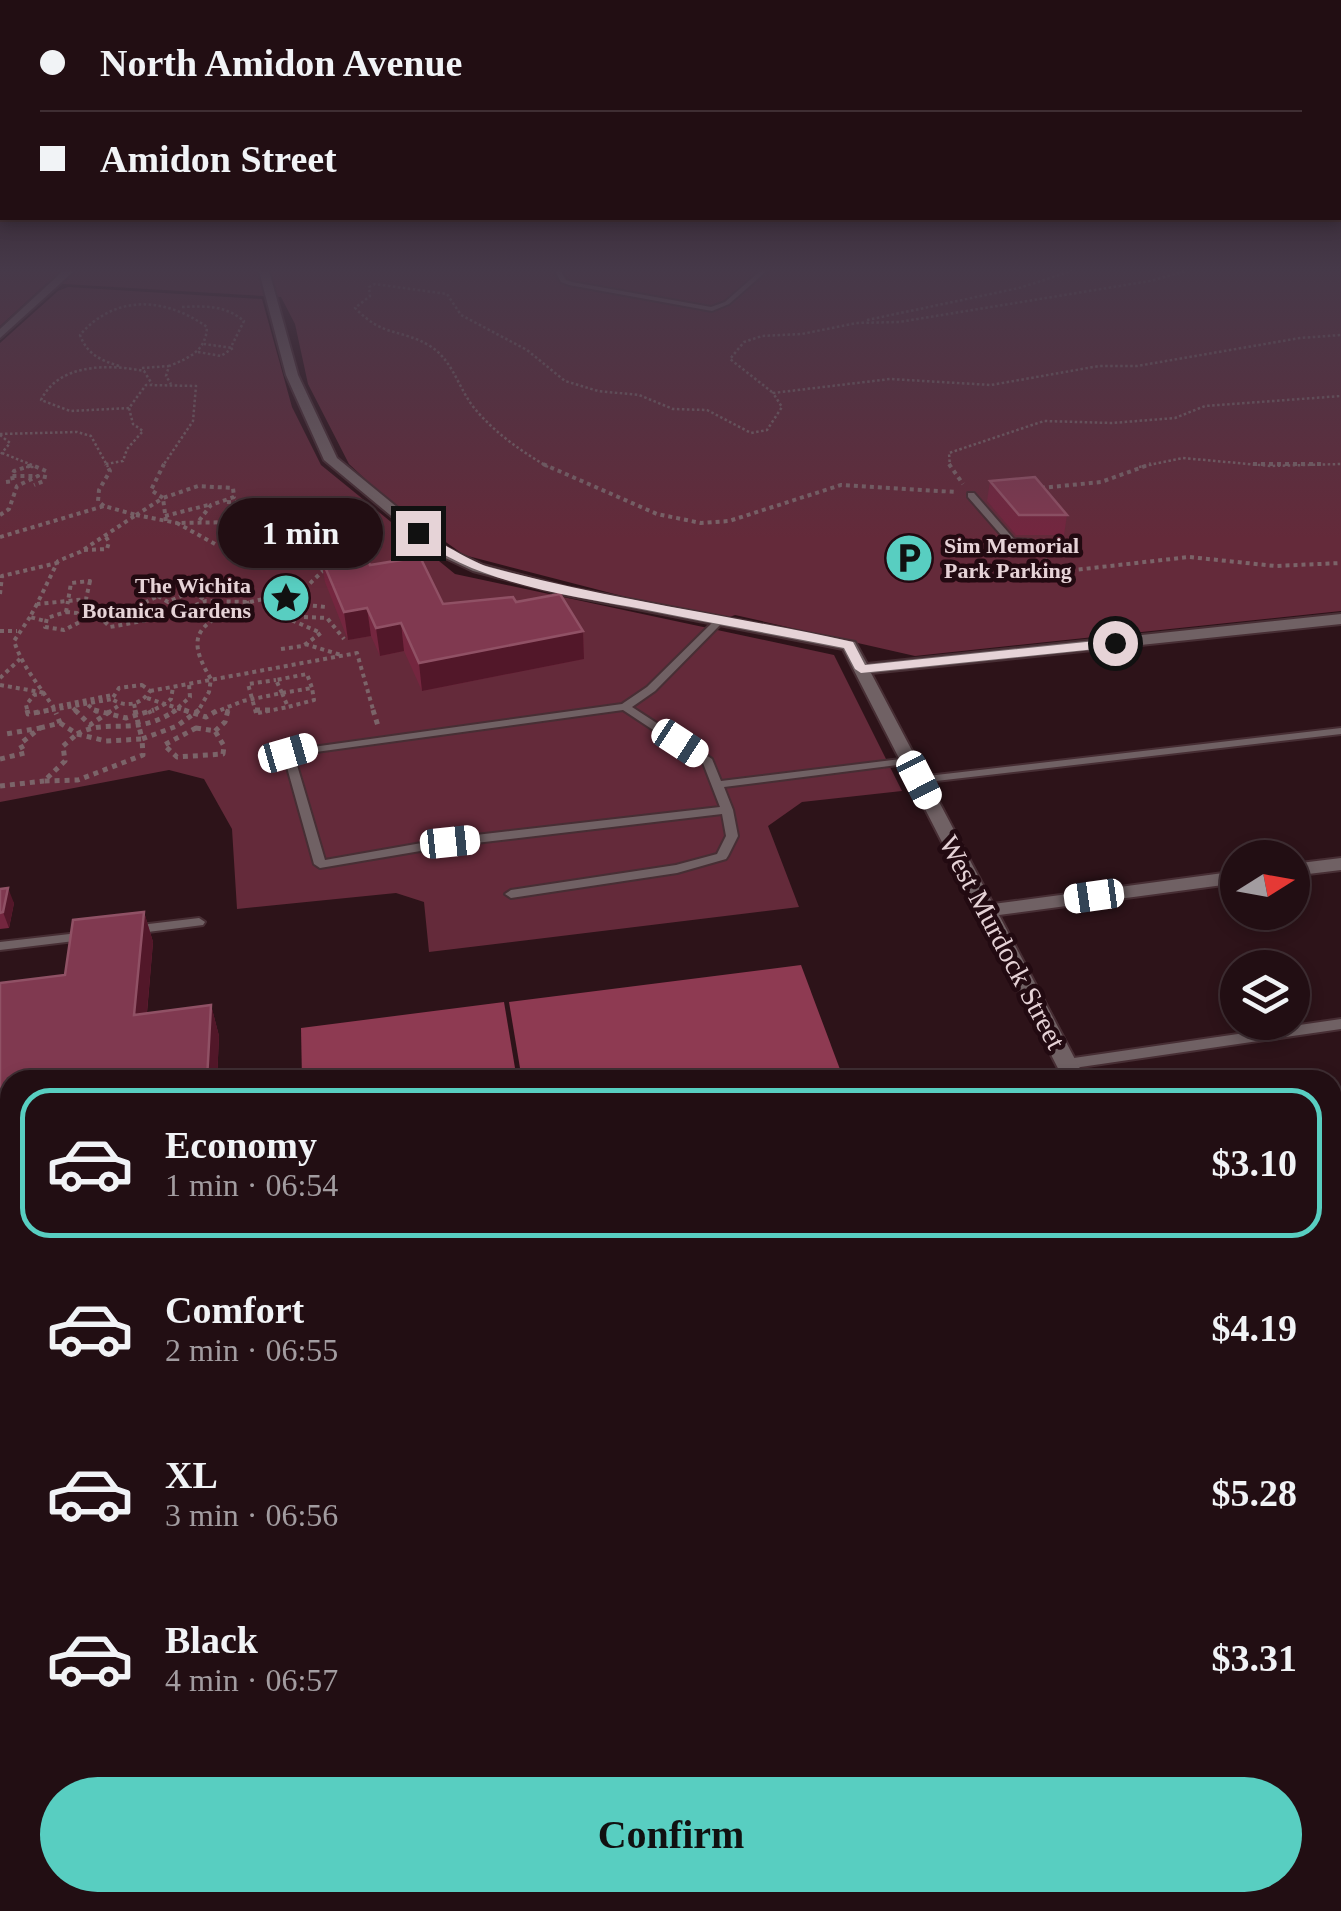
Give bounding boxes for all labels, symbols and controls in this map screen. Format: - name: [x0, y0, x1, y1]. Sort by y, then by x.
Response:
- text: North Amidon Avenue: [100, 42, 462, 84]
- text: Amidon Street: [100, 138, 337, 180]
- callout: 1 min: [218, 498, 383, 568]
- route end: [396, 511, 441, 556]
- text: 1 min: [262, 515, 339, 551]
- parking icon: Sim Memorial Park Parking: [883, 532, 935, 584]
- place label: Sim Memorial Park Parking: [944, 533, 1079, 583]
- place icon: The Wichita Botanica Gardens: [260, 572, 312, 624]
- place label: The Wichita Botanica Gardens: [82, 573, 251, 623]
- route start: [1093, 621, 1138, 666]
- car: [647, 714, 713, 772]
- car: [255, 730, 321, 776]
- car: [892, 746, 946, 814]
- car: [419, 824, 481, 860]
- street label: West Murdock Street: [933, 830, 1072, 1054]
- north arrow: [1220, 840, 1310, 930]
- map controls: [1220, 840, 1310, 1040]
- car: [1062, 877, 1126, 915]
- button: layers: [1220, 950, 1310, 1040]
- icon: car: [45, 1118, 135, 1208]
- text: Economy: [165, 1124, 317, 1166]
- text: $3.10: [1212, 1142, 1297, 1184]
- text: 1 min · 06:54: [165, 1167, 338, 1203]
- icon: car: [45, 1283, 135, 1373]
- text: Comfort: [165, 1289, 304, 1331]
- text: $4.19: [1212, 1307, 1297, 1349]
- text: 2 min · 06:55: [165, 1332, 338, 1368]
- icon: car: [45, 1448, 135, 1538]
- text: XL: [165, 1454, 218, 1496]
- text: $5.28: [1212, 1472, 1297, 1514]
- text: 3 min · 06:56: [165, 1497, 338, 1533]
- icon: car: [45, 1613, 135, 1703]
- text: Black: [165, 1619, 258, 1661]
- text: $3.31: [1212, 1637, 1297, 1679]
- text: 4 min · 06:57: [165, 1662, 338, 1698]
- button: Confirm: [40, 1777, 1302, 1892]

